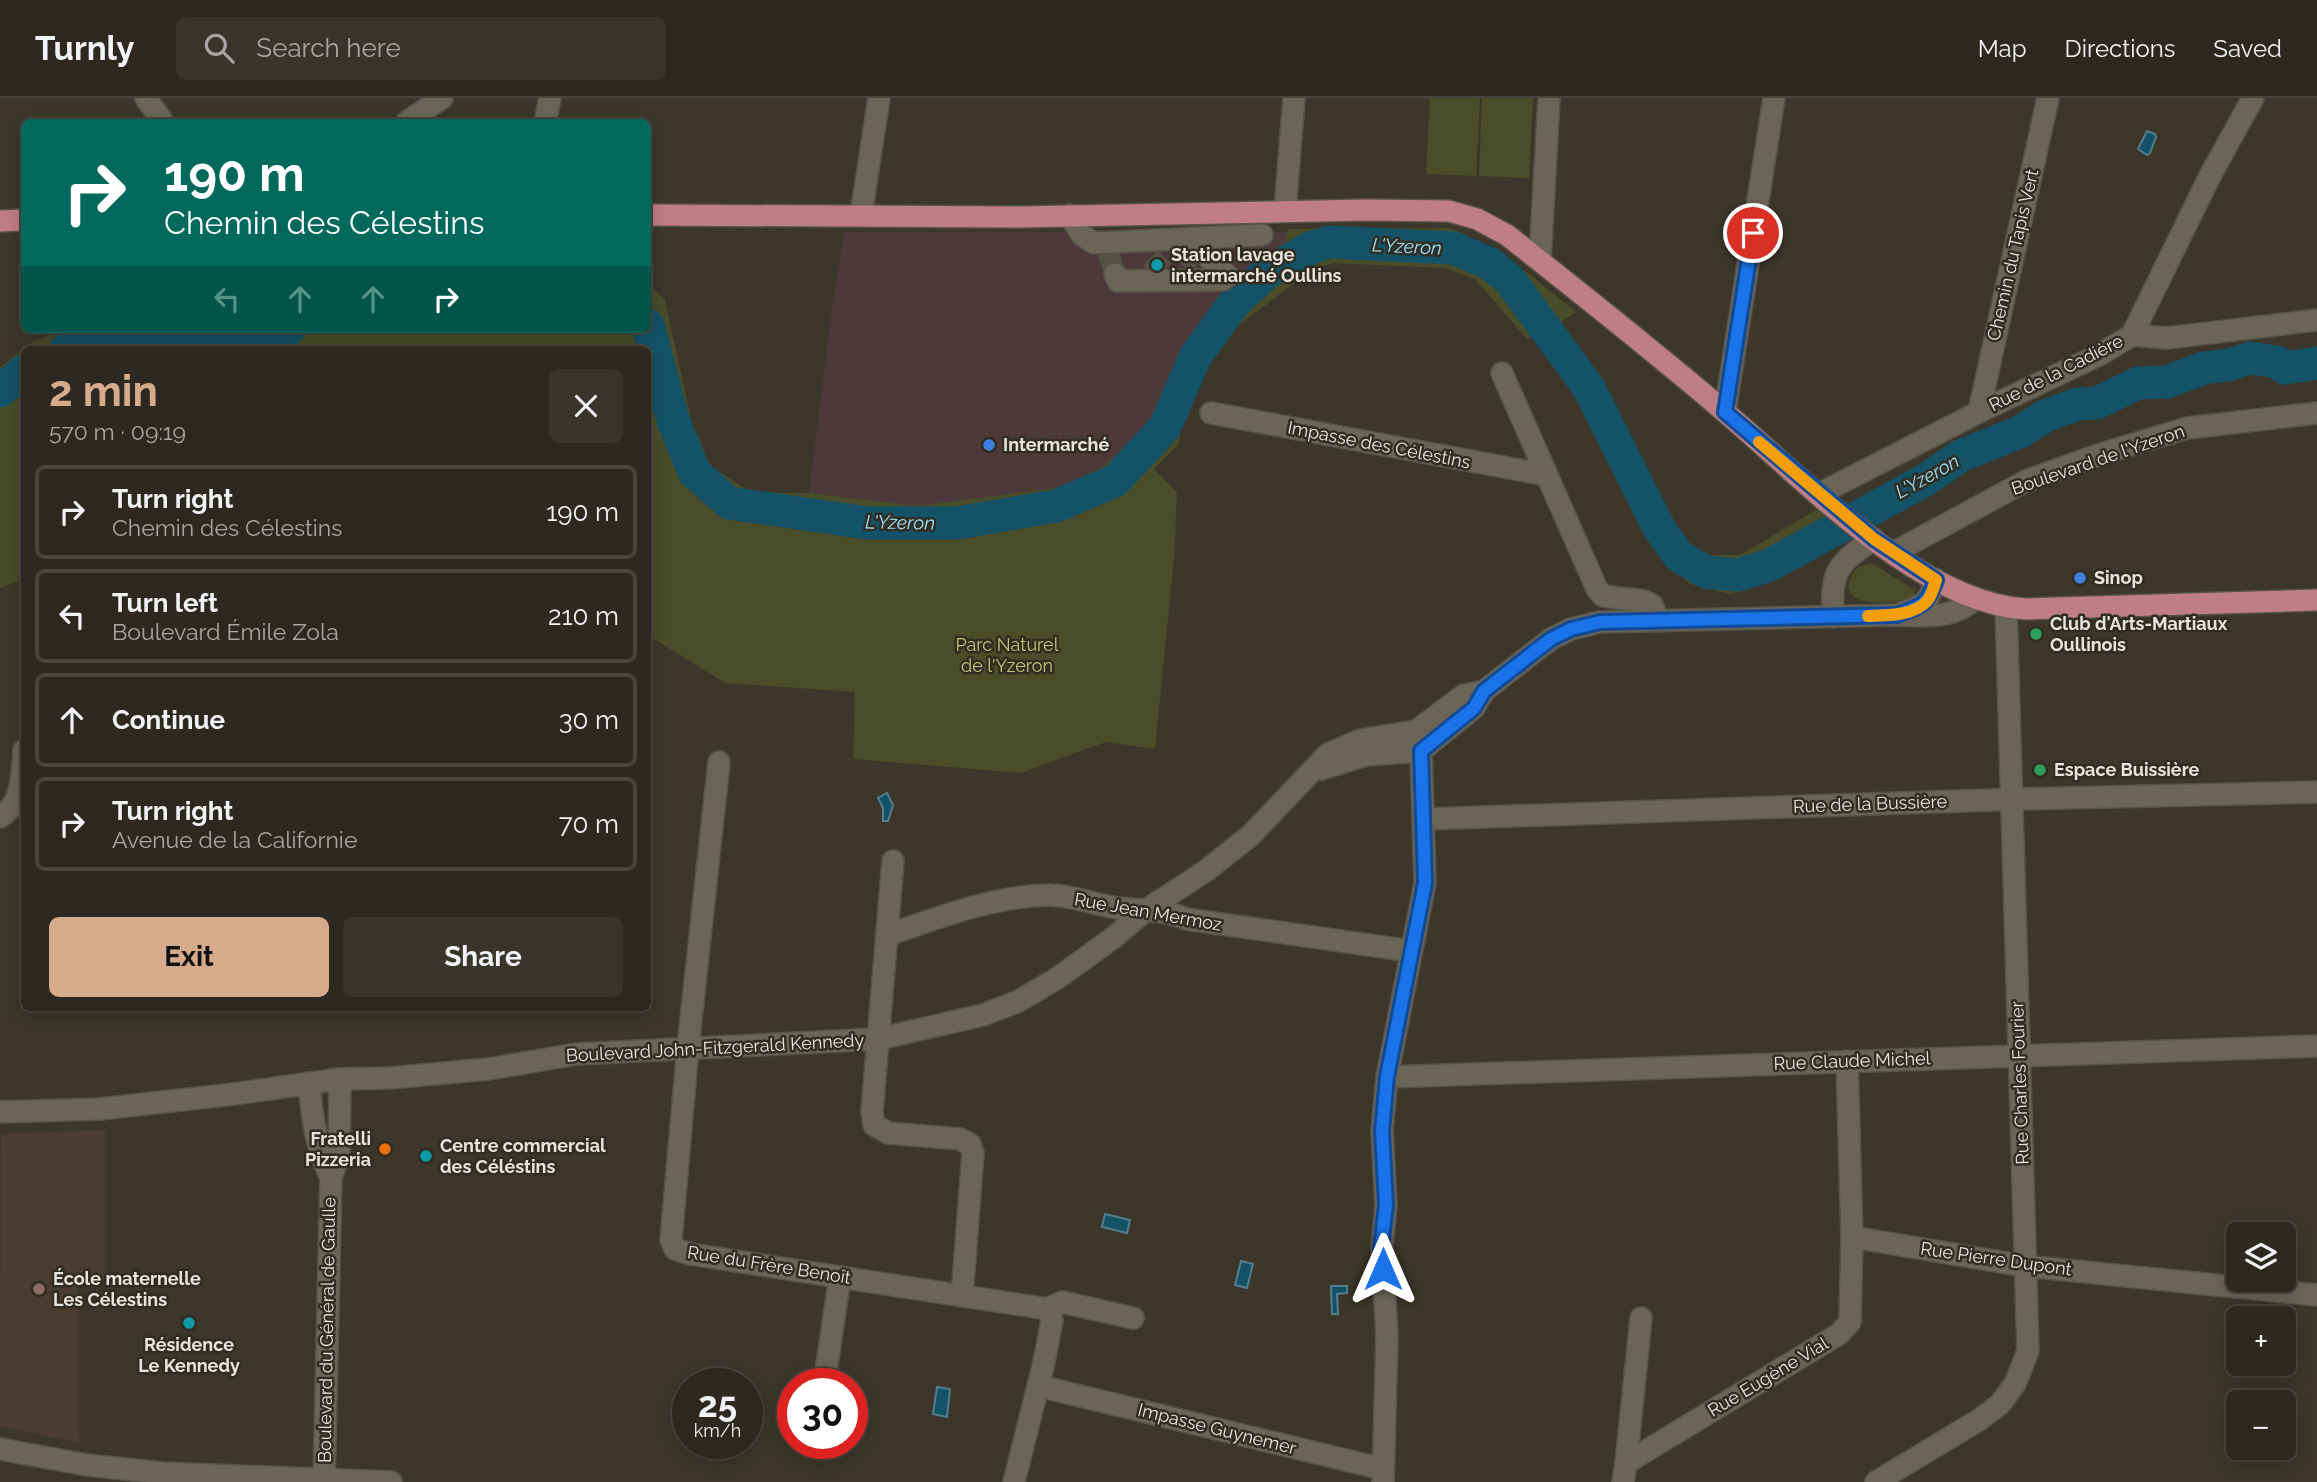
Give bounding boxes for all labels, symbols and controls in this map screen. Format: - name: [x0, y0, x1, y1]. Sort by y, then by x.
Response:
- search box: [176, 17, 666, 80]
- text: Turnly: [35, 29, 134, 68]
- icon: search: [200, 29, 238, 67]
- text: Search here: [256, 33, 401, 63]
- text: Map: [1978, 34, 2027, 63]
- text: Directions: [2065, 34, 2175, 63]
- text: Saved: [2213, 34, 2282, 63]
- text: 190 m: [164, 145, 305, 202]
- icon: right: [49, 147, 140, 238]
- street label: Chemin du Tapis Vert: [1983, 167, 2042, 343]
- pin: [1723, 203, 1783, 263]
- text: Chemin des Célestins: [164, 204, 484, 241]
- icon: arrive: [1734, 214, 1772, 252]
- water label: L'Yzeron: [1372, 233, 1442, 259]
- place label: Station lavage intermarché Oullins: [1171, 244, 1342, 286]
- marker: Station lavage intermarché Oullins: [1149, 257, 1165, 273]
- icon: left: [208, 280, 246, 318]
- icon: ahead: [281, 280, 319, 318]
- icon: ahead: [354, 280, 392, 318]
- icon: right: [427, 280, 465, 318]
- street label: Rue de la Cadière: [1985, 330, 2127, 415]
- text: 2 min: [49, 367, 158, 416]
- button: close: [549, 369, 623, 443]
- street label: Impasse des Célestins: [1286, 416, 1473, 473]
- text: 570 m · 09:19: [49, 418, 186, 445]
- street label: Boulevard de l'Yzeron: [2009, 420, 2187, 499]
- place label: Intermarché: [1003, 434, 1109, 455]
- marker: Intermarché: [981, 437, 997, 453]
- water label: L'Yzeron: [1891, 449, 1963, 503]
- text: Turn right: [112, 484, 233, 514]
- icon: right: [53, 493, 91, 531]
- text: 190 m: [546, 497, 619, 527]
- water label: L'Yzeron: [865, 510, 935, 534]
- text: Chemin des Célestins: [112, 514, 342, 541]
- place label: Sinop: [2094, 567, 2143, 588]
- marker: Sinop: [2072, 570, 2088, 586]
- text: Turn left: [112, 588, 218, 618]
- icon: left: [53, 597, 91, 635]
- text: 210 m: [548, 601, 619, 631]
- place label: Club d'Arts-Martiaux Oullinois: [2050, 613, 2228, 655]
- text: Boulevard Émile Zola: [112, 618, 339, 645]
- marker: Club d'Arts-Martiaux Oullinois: [2028, 626, 2044, 642]
- park label: Parc Naturel de l'Yzeron: [955, 634, 1059, 676]
- icon: ahead: [53, 701, 91, 739]
- text: Continue: [112, 705, 225, 735]
- text: 30 m: [559, 705, 619, 735]
- place label: Espace Buissière: [2054, 759, 2199, 780]
- marker: Espace Buissière: [2032, 762, 2048, 778]
- street label: Rue de la Bussière: [1793, 790, 1948, 817]
- text: Turn right: [112, 796, 233, 826]
- icon: right: [53, 805, 91, 843]
- text: 70 m: [559, 809, 619, 839]
- text: Avenue de la Californie: [112, 826, 357, 853]
- street label: Rue Jean Mermoz: [1073, 888, 1224, 935]
- button: Exit: [49, 917, 329, 997]
- button: Share: [343, 917, 623, 997]
- street label: Rue Charles Fourier: [2006, 1000, 2033, 1165]
- street label: Boulevard John-Fitzgerald Kennedy: [565, 1029, 865, 1066]
- street label: Rue Claude Michel: [1773, 1047, 1931, 1074]
- place label: Fratelli Pizzeria: [305, 1128, 371, 1170]
- place label: Centre commercial des Céléstins: [440, 1135, 606, 1177]
- marker: Fratelli Pizzeria: [377, 1141, 393, 1157]
- marker: Centre commercial des Céléstins: [418, 1148, 434, 1164]
- street label: Boulevard du Général de Gaulle: [314, 1197, 339, 1463]
- map controls: [2226, 1222, 2296, 1460]
- button: layers: [2226, 1222, 2296, 1292]
- position arrow: [1346, 1232, 1420, 1306]
- street label: Rue Pierre Dupont: [1919, 1237, 2073, 1280]
- street label: Rue du Frère Benoît: [686, 1241, 852, 1288]
- place label: École maternelle Les Célestins: [53, 1268, 201, 1310]
- marker: École maternelle Les Célestins: [31, 1281, 47, 1297]
- button: +: [2226, 1306, 2296, 1376]
- marker: Résidence Le Kennedy: [181, 1315, 197, 1331]
- street label: Rue Eugène Vial: [1704, 1332, 1832, 1421]
- place label: Résidence Le Kennedy: [138, 1334, 240, 1376]
- speed limit sign: 30: [777, 1368, 868, 1459]
- text: 25: [698, 1384, 737, 1425]
- button: −: [2226, 1390, 2296, 1460]
- street label: Impasse Guynemer: [1136, 1399, 1299, 1458]
- text: km/h: [694, 1420, 741, 1441]

